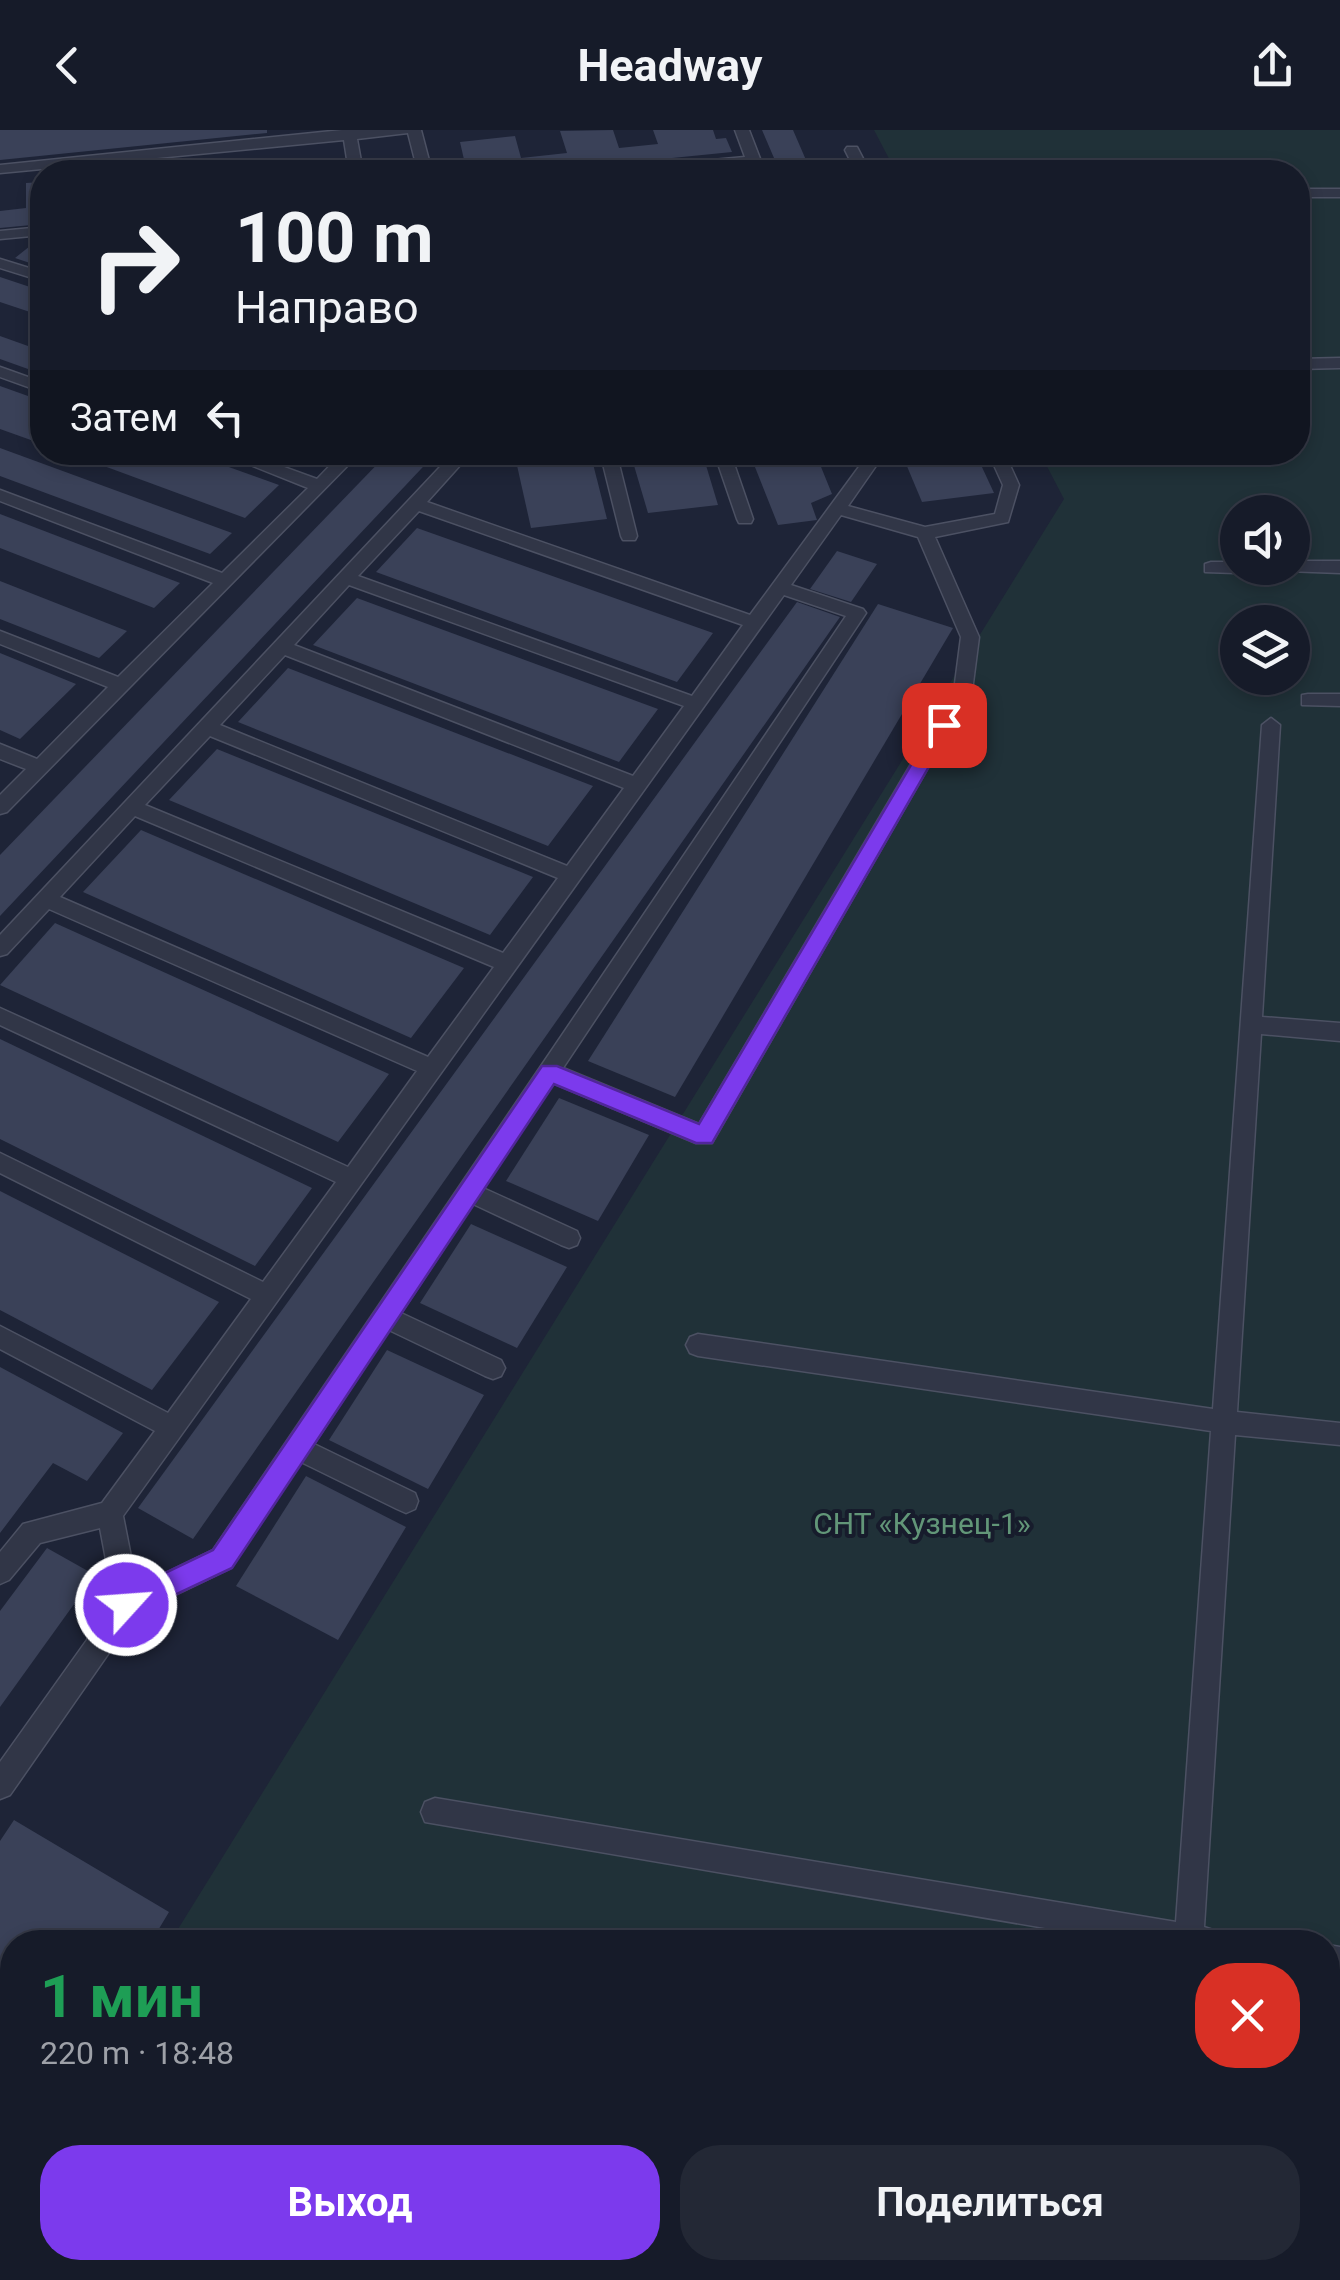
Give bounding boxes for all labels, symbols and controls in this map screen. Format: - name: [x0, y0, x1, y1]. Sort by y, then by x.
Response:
- icon: back: [40, 38, 95, 93]
- icon: share: [1245, 38, 1300, 93]
- text: Headway: [578, 39, 762, 92]
- text: 100 m: [235, 197, 434, 279]
- icon: right: [70, 200, 200, 330]
- text: Направо: [235, 281, 419, 334]
- icon: left: [198, 390, 253, 445]
- text: Затем: [70, 396, 178, 440]
- map controls: [1220, 495, 1310, 695]
- button: sound: [1220, 495, 1310, 585]
- button: layers: [1220, 605, 1310, 695]
- pin: [902, 683, 987, 768]
- icon: arrive: [917, 698, 972, 753]
- park label: СНТ «Кузнец-1»: [813, 1506, 1031, 1541]
- position arrow: [74, 1553, 178, 1657]
- text: 1 мин: [40, 1961, 203, 2032]
- button: close: [1195, 1963, 1300, 2068]
- text: 220 m · 18:48: [40, 2034, 234, 2072]
- button: Выход: [40, 2145, 660, 2260]
- button: Поделиться: [680, 2145, 1300, 2260]

